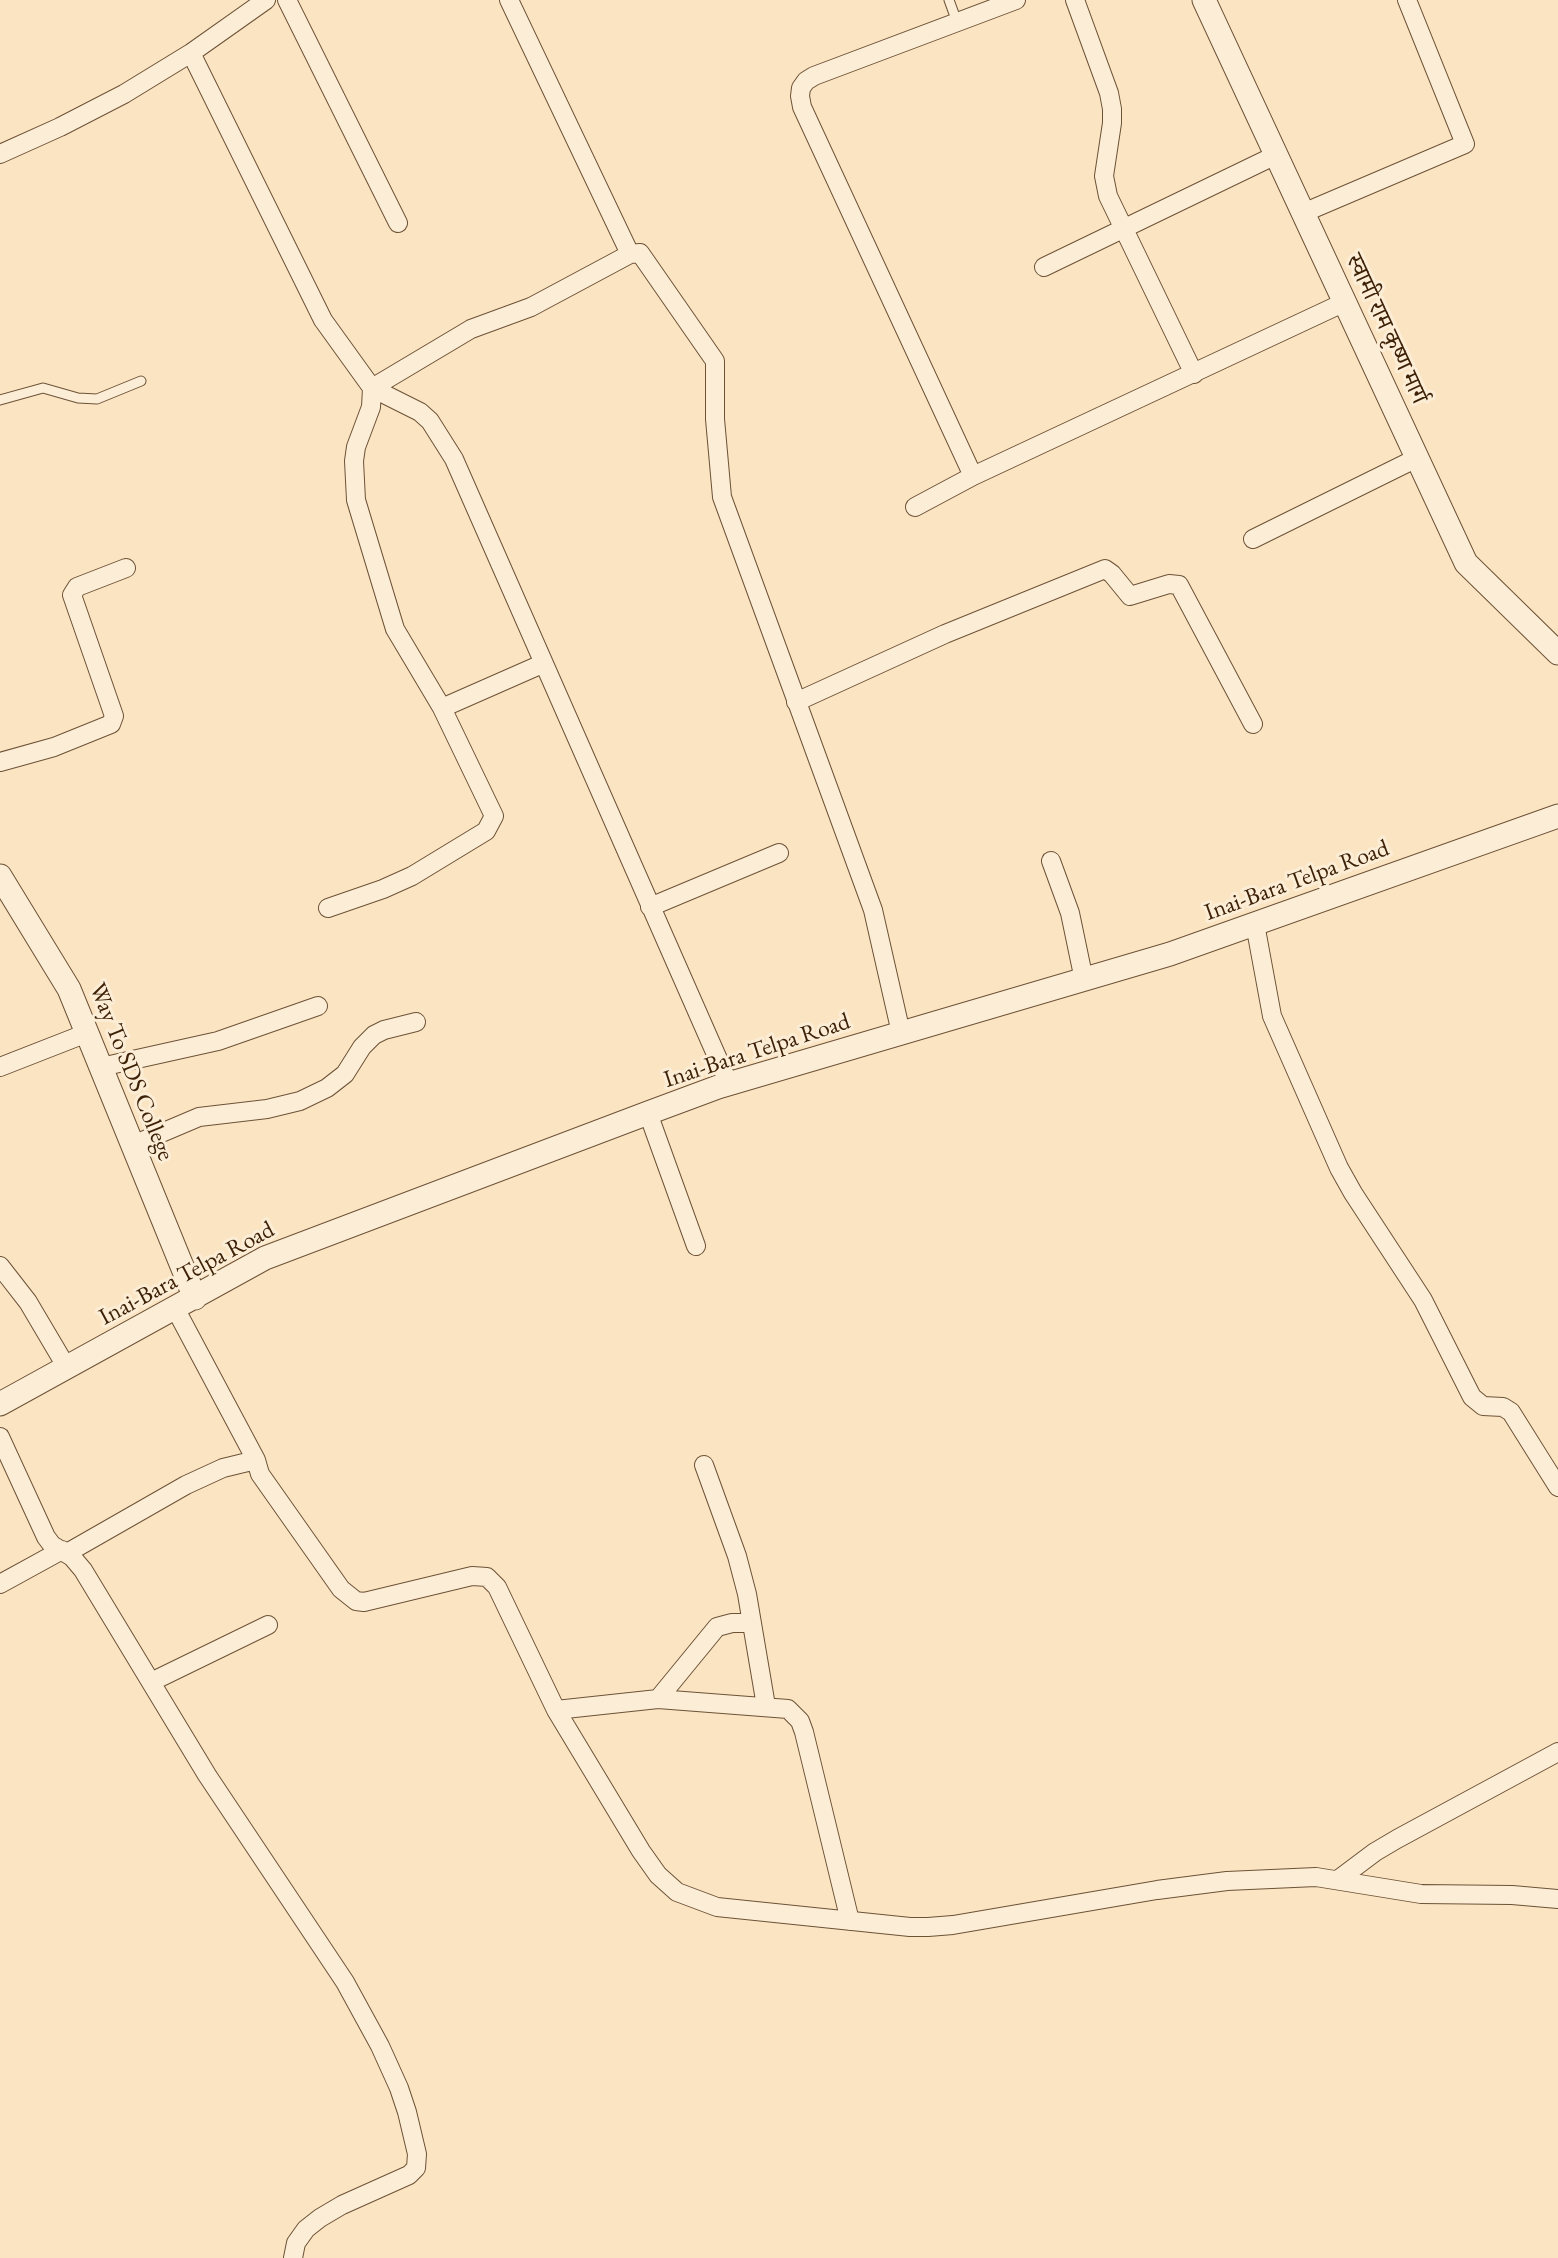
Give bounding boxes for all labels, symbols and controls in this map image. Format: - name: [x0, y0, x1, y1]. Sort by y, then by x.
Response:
- street label: स्वामी राम कृष्ण मार्ग: [1339, 249, 1433, 409]
- street label: Inai-Bara Telpa Road: [1201, 834, 1393, 928]
- street label: Way To SDS College: [82, 979, 180, 1165]
- street label: Inai-Bara Telpa Road: [660, 1007, 854, 1095]
- street label: Inai-Bara Telpa Road: [95, 1216, 279, 1332]

